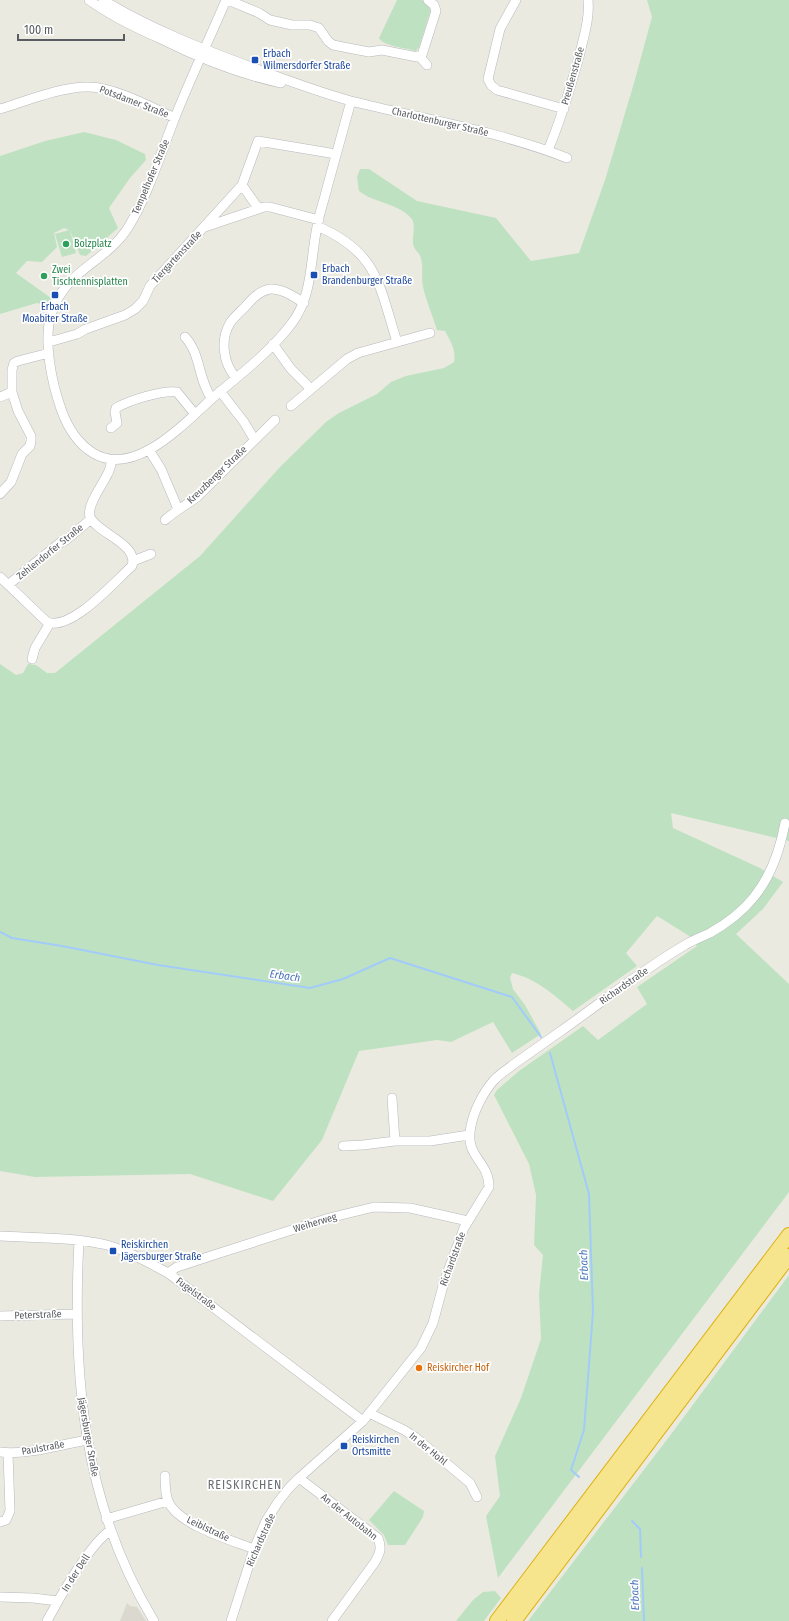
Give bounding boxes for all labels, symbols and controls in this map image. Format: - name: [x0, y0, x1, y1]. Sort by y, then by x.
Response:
- scale bar: [18, 16, 124, 42]
- text: 100 m: [24, 23, 53, 37]
- street label: Preußenstraße: [559, 46, 587, 106]
- place label: Erbach Wilmersdorfer Straße: [263, 48, 350, 72]
- marker: Erbach Wilmersdorfer Straße: [250, 55, 260, 65]
- street label: Potsdamer Straße: [98, 83, 170, 121]
- street label: Charlottenburger Straße: [390, 105, 490, 139]
- street label: Tempelhofer Straße: [130, 138, 172, 216]
- street label: Tiergartenstraße: [150, 228, 204, 286]
- place label: Bolzplatz: [74, 238, 111, 250]
- marker: Bolzplatz: [61, 239, 71, 249]
- place label: Erbach Brandenburger Straße: [322, 263, 412, 287]
- place label: Zwei Tischtennisplatten: [52, 264, 128, 288]
- marker: Erbach Brandenburger Straße: [309, 270, 319, 280]
- marker: Zwei Tischtennisplatten: [39, 271, 49, 281]
- marker: Erbach Moabiter Straße: [50, 290, 60, 300]
- place label: Erbach Moabiter Straße: [22, 301, 88, 325]
- street label: Kreuzberger Straße: [185, 444, 249, 506]
- street label: Zehlendorfer Straße: [14, 522, 86, 582]
- street label: Richardstraße: [597, 965, 651, 1007]
- water label: Erbach: [269, 967, 301, 985]
- street label: Weiherweg: [292, 1211, 338, 1235]
- street label: Richardstraße: [438, 1230, 468, 1288]
- place label: Reiskirchen Jägersburger Straße: [121, 1239, 202, 1263]
- marker: Reiskirchen Jägersburger Straße: [108, 1246, 118, 1256]
- water label: Erbach: [577, 1249, 591, 1281]
- street label: Fugelstraße: [174, 1275, 219, 1313]
- street label: Peterstraße: [14, 1308, 62, 1322]
- place label: Reiskircher Hof: [427, 1362, 490, 1374]
- marker: Reiskircher Hof: [414, 1363, 424, 1373]
- street label: Jägersburger Straße: [75, 1396, 101, 1478]
- street label: In der Hohl: [406, 1430, 450, 1468]
- place label: Reiskirchen Ortsmitte: [352, 1434, 399, 1458]
- street label: Paulstraße: [21, 1438, 65, 1458]
- marker: Reiskirchen Ortsmitte: [339, 1441, 349, 1451]
- district label: REISKIRCHEN: [208, 1478, 282, 1492]
- street label: An der Autobahn: [318, 1491, 380, 1543]
- street label: Richardstraße: [244, 1512, 278, 1568]
- street label: Leiblstraße: [185, 1514, 231, 1544]
- street label: In der Dell: [59, 1552, 93, 1594]
- water label: Erbach: [628, 1579, 642, 1611]

